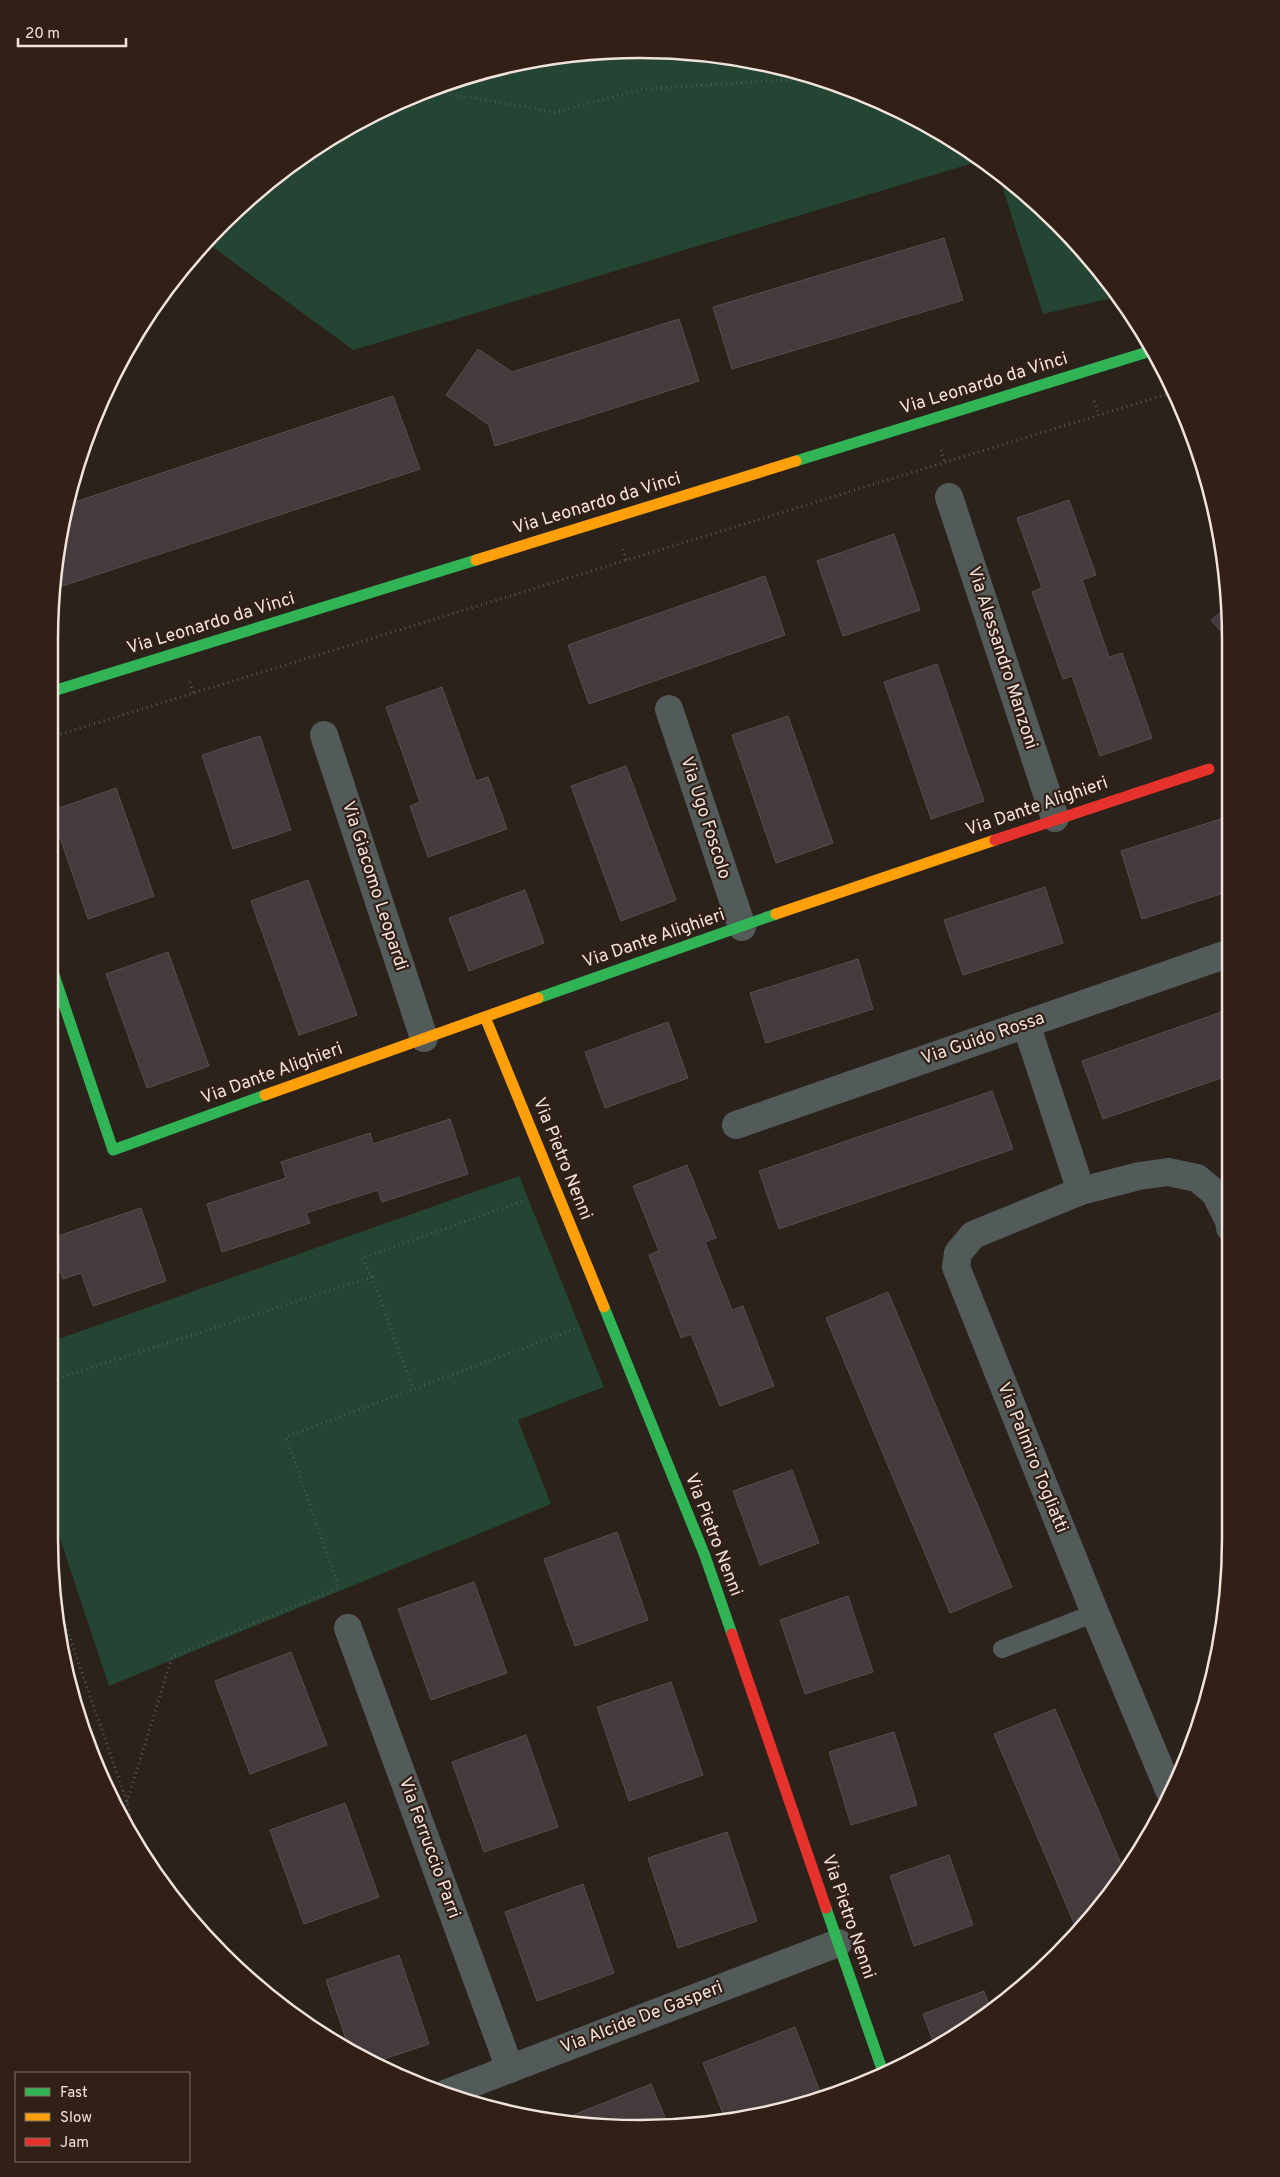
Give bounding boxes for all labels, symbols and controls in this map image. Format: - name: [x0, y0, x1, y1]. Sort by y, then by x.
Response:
- scale bar: [18, 15, 125, 47]
- text: 20 m: [25, 25, 60, 44]
- street label: Via Leonardo da Vinci: [897, 348, 1071, 420]
- street label: Via Leonardo da Vinci: [510, 468, 684, 540]
- street label: Via Alessandro Manzoni: [962, 564, 1042, 752]
- street label: Via Leonardo da Vinci: [124, 588, 298, 660]
- street label: Via Ugo Foscolo: [674, 754, 736, 882]
- street label: Via Dante Alighieri: [963, 772, 1111, 842]
- street label: Via Giacomo Leopardi: [336, 798, 412, 974]
- street label: Via Dante Alighieri: [580, 904, 728, 974]
- street label: Via Guido Rossa: [918, 1007, 1048, 1071]
- street label: Via Dante Alighieri: [198, 1038, 346, 1110]
- street label: Via Pietro Nenni: [527, 1094, 597, 1224]
- street label: Via Palmiro Togliatti: [991, 1379, 1073, 1537]
- street label: Via Pietro Nenni: [679, 1470, 747, 1600]
- street label: Via Ferruccio Parri: [393, 1774, 465, 1922]
- street label: Via Pietro Nenni: [816, 1852, 880, 1982]
- street label: Via Alcide De Gasperi: [558, 1976, 726, 2060]
- legend: [15, 2072, 190, 2162]
- text: Fast: [60, 2084, 88, 2103]
- text: Slow: [60, 2109, 92, 2128]
- text: Jam: [60, 2134, 89, 2153]

